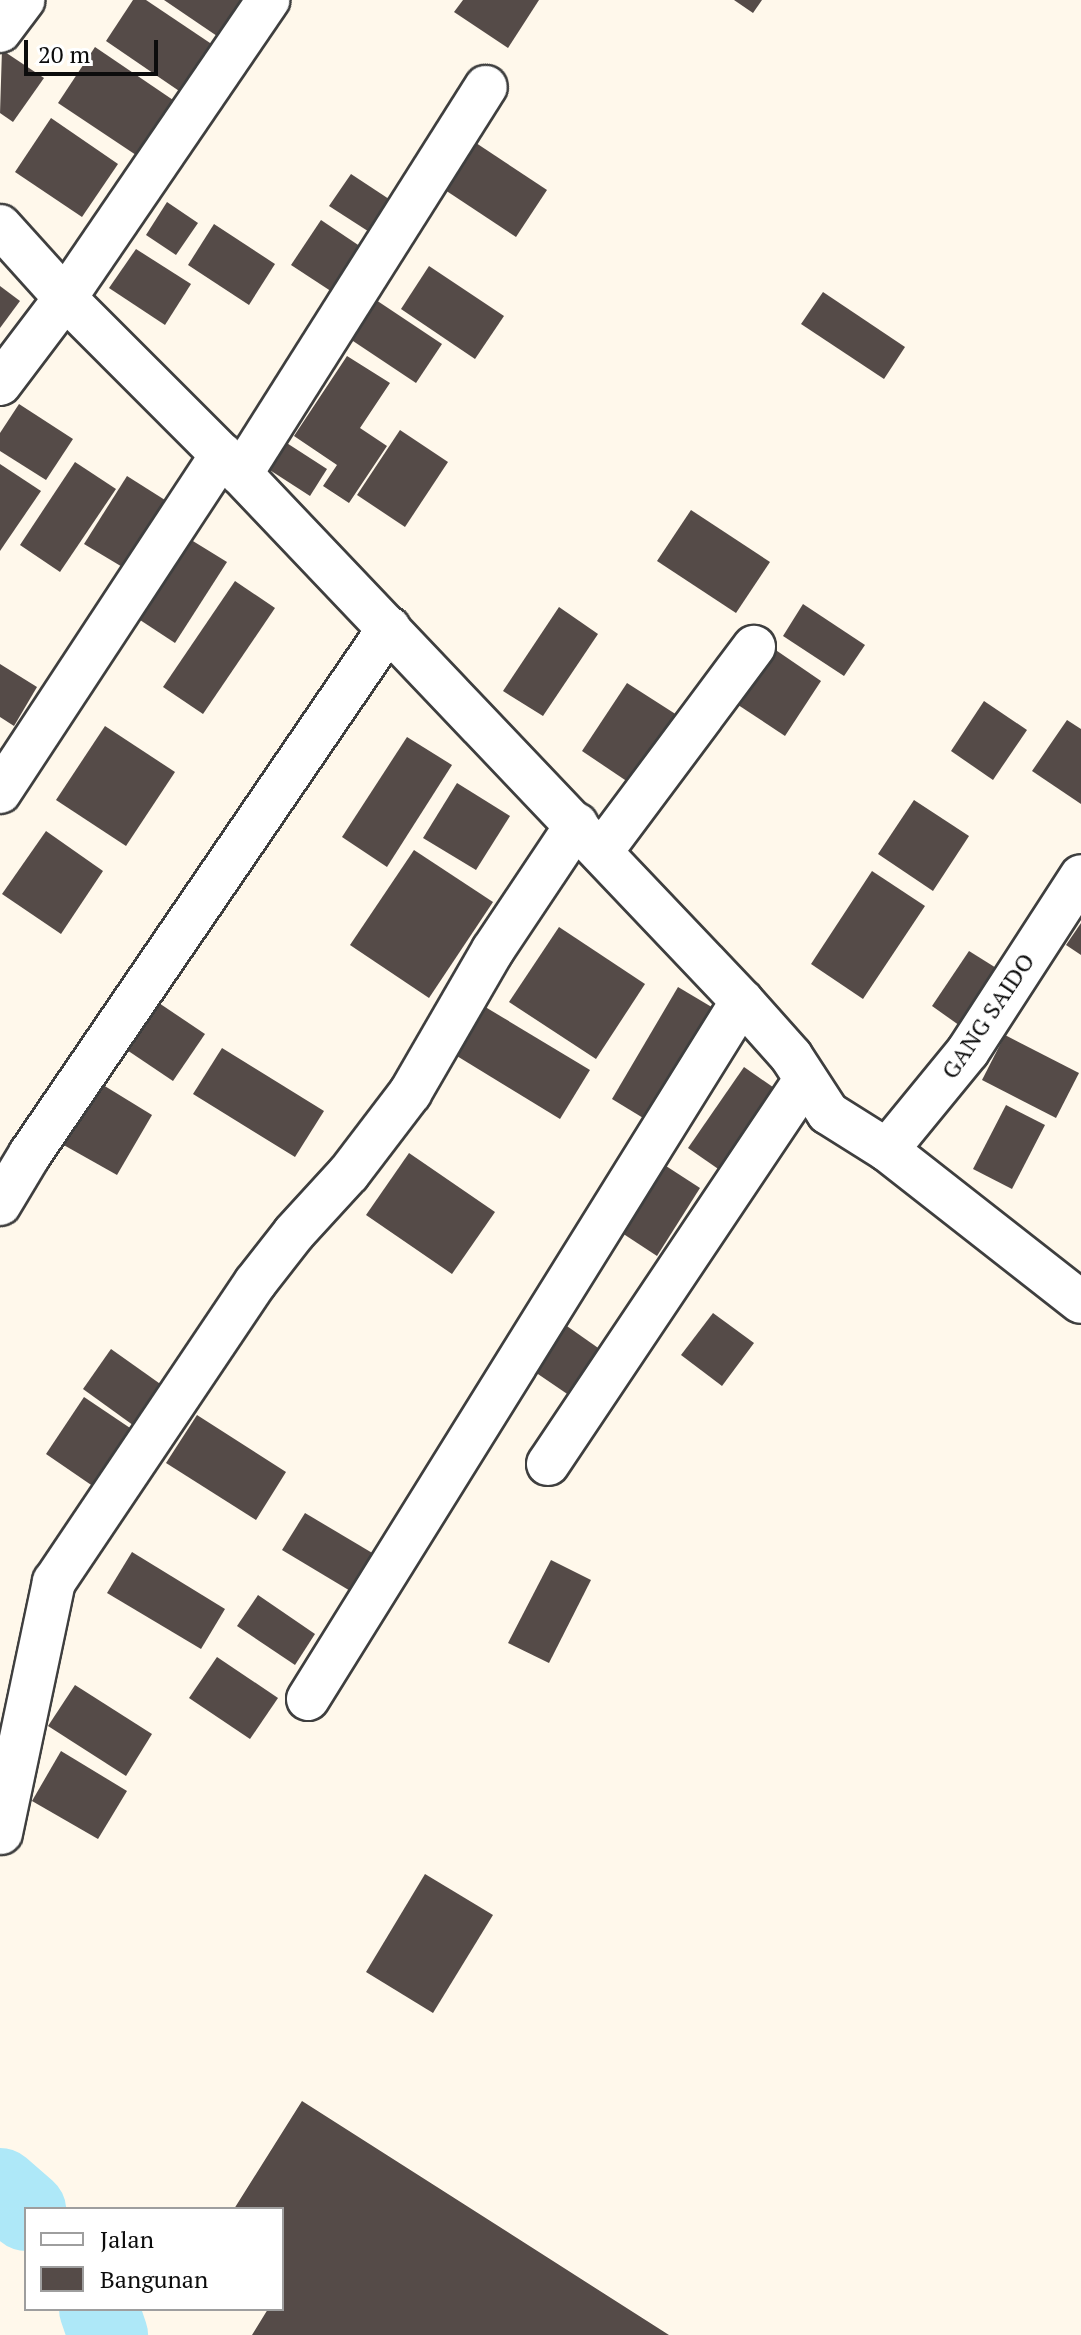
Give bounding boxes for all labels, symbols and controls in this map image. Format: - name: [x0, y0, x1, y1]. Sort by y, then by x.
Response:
- scale bar: [28, 24, 162, 74]
- text: 20 m: [38, 38, 90, 70]
- street label: GANG SAIDO: [935, 948, 1041, 1084]
- legend: [24, 2207, 284, 2311]
- text: Jalan: [100, 2223, 154, 2255]
- text: Bangunan: [100, 2263, 208, 2295]

